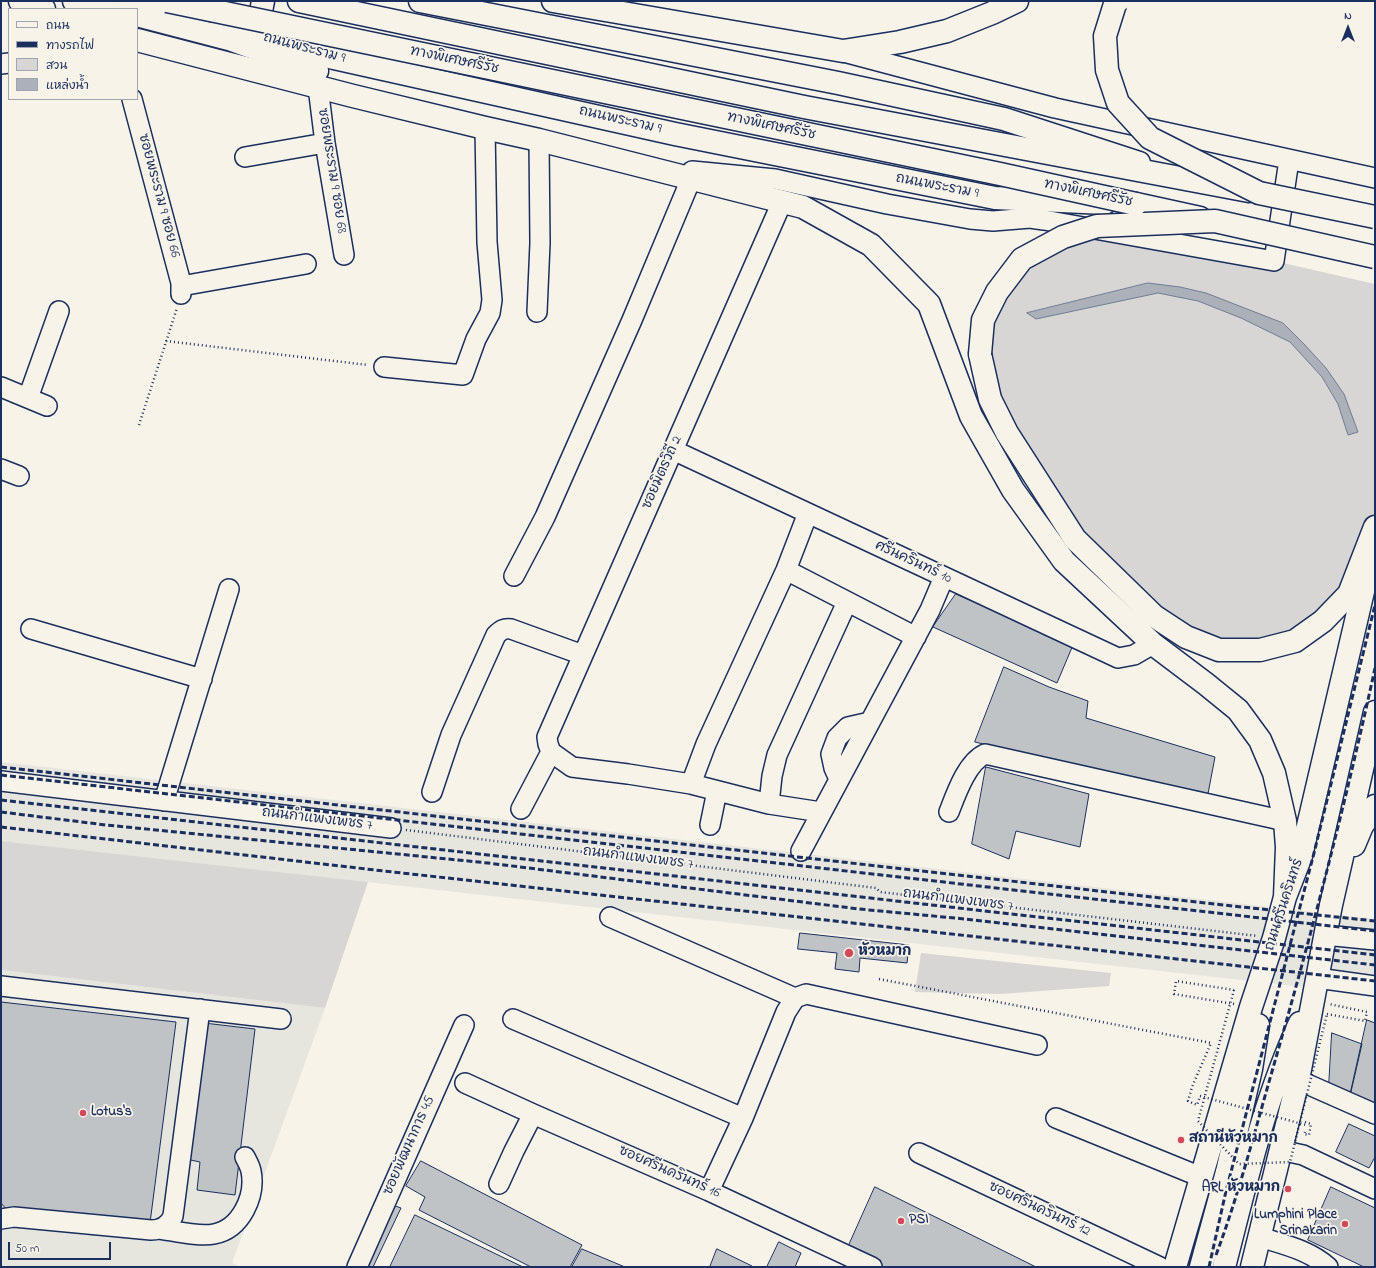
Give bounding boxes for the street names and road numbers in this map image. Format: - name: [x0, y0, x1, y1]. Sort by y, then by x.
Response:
- street label: ถนนพระราม 9: [261, 30, 347, 68]
- street label: ทางพิเศษศรีรัช: [408, 43, 500, 79]
- street label: ถนนพระราม 9: [577, 103, 663, 139]
- street label: ซอยพระราม 9 ซอย 68: [313, 107, 349, 235]
- street label: ทางพิเศษศรีรัช: [725, 109, 817, 145]
- street label: ซอยพระราม 9 ซอย 66: [133, 132, 183, 260]
- street label: ถนนพระราม 9: [894, 171, 980, 203]
- street label: ทางพิเศษศรีรัช: [1042, 176, 1134, 212]
- street label: ซอยมิตรวิถี 2: [639, 434, 687, 512]
- street label: ศรีนครินทร์ 10: [872, 538, 954, 588]
- street label: ถนนกำแพงเพชร 7: [261, 805, 373, 835]
- street label: ถนนกำแพงเพชร 7: [582, 844, 694, 874]
- street label: ถนนศรีนครินทร์: [1262, 857, 1308, 953]
- street label: ถนนกำแพงเพชร 7: [902, 886, 1014, 916]
- street label: ซอยพัฒนาการ 45: [381, 1094, 439, 1198]
- street label: ซอยศรีนครินทร์ 16: [616, 1143, 722, 1203]
- street label: ซอยศรีนครินทร์ 12: [985, 1179, 1093, 1241]

